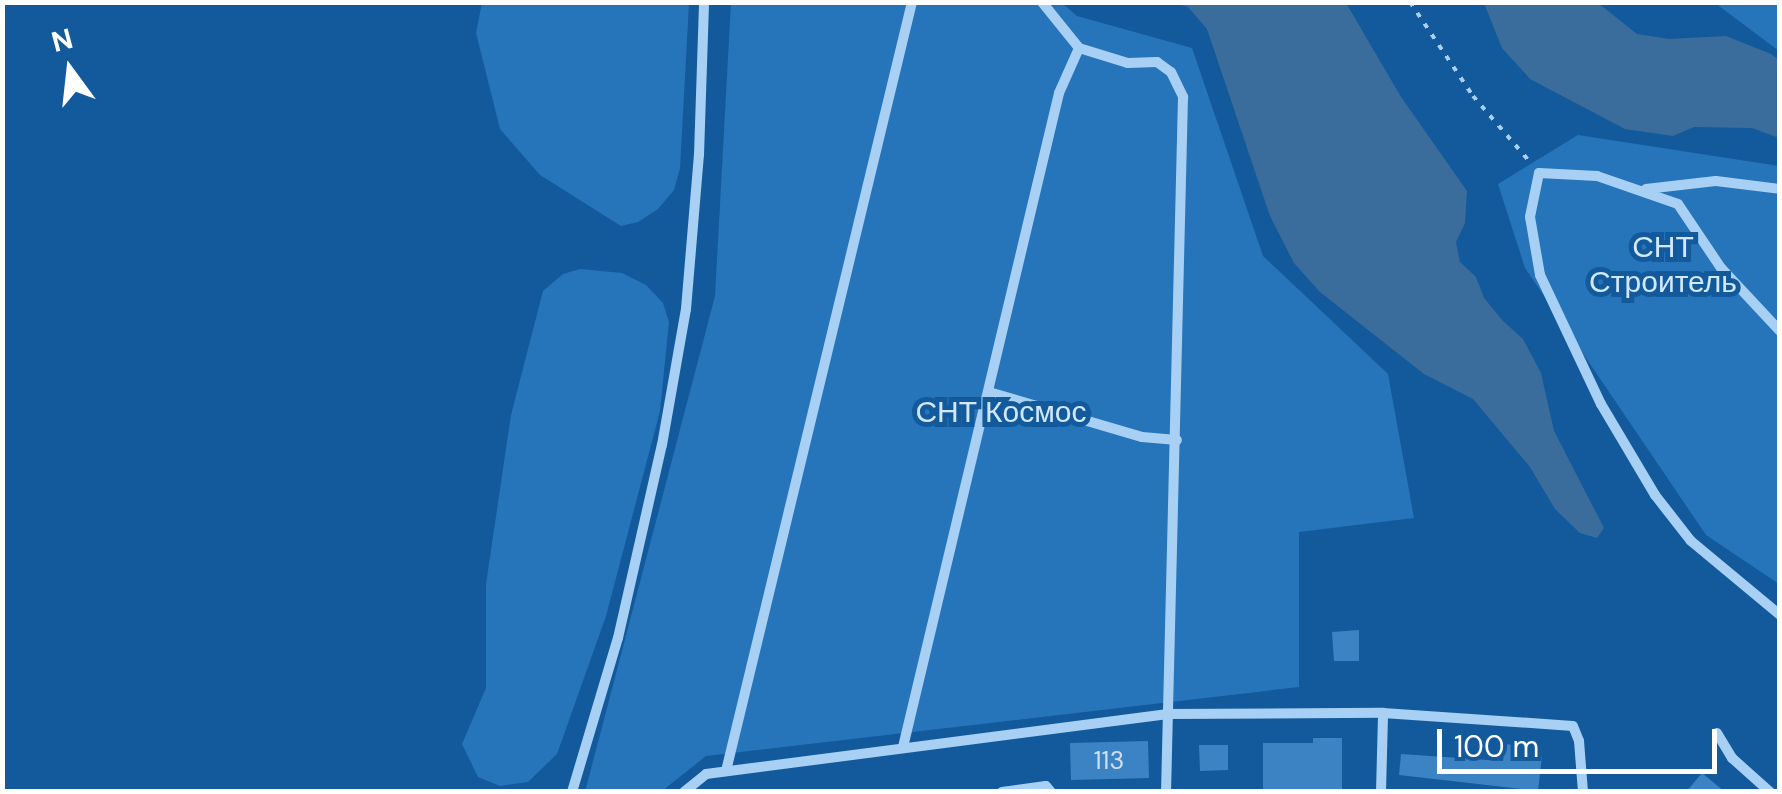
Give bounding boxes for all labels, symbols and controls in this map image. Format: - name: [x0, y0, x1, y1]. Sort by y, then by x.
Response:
- north arrow: [20, 20, 120, 120]
- text: N: [47, 20, 77, 61]
- park label: СНТ Строитель: [1589, 229, 1737, 300]
- park label: СНТ Космос: [915, 394, 1087, 430]
- scale bar: [1442, 709, 1722, 771]
- text: 100 m: [1454, 727, 1539, 766]
- house number: 113: [1094, 746, 1124, 776]

